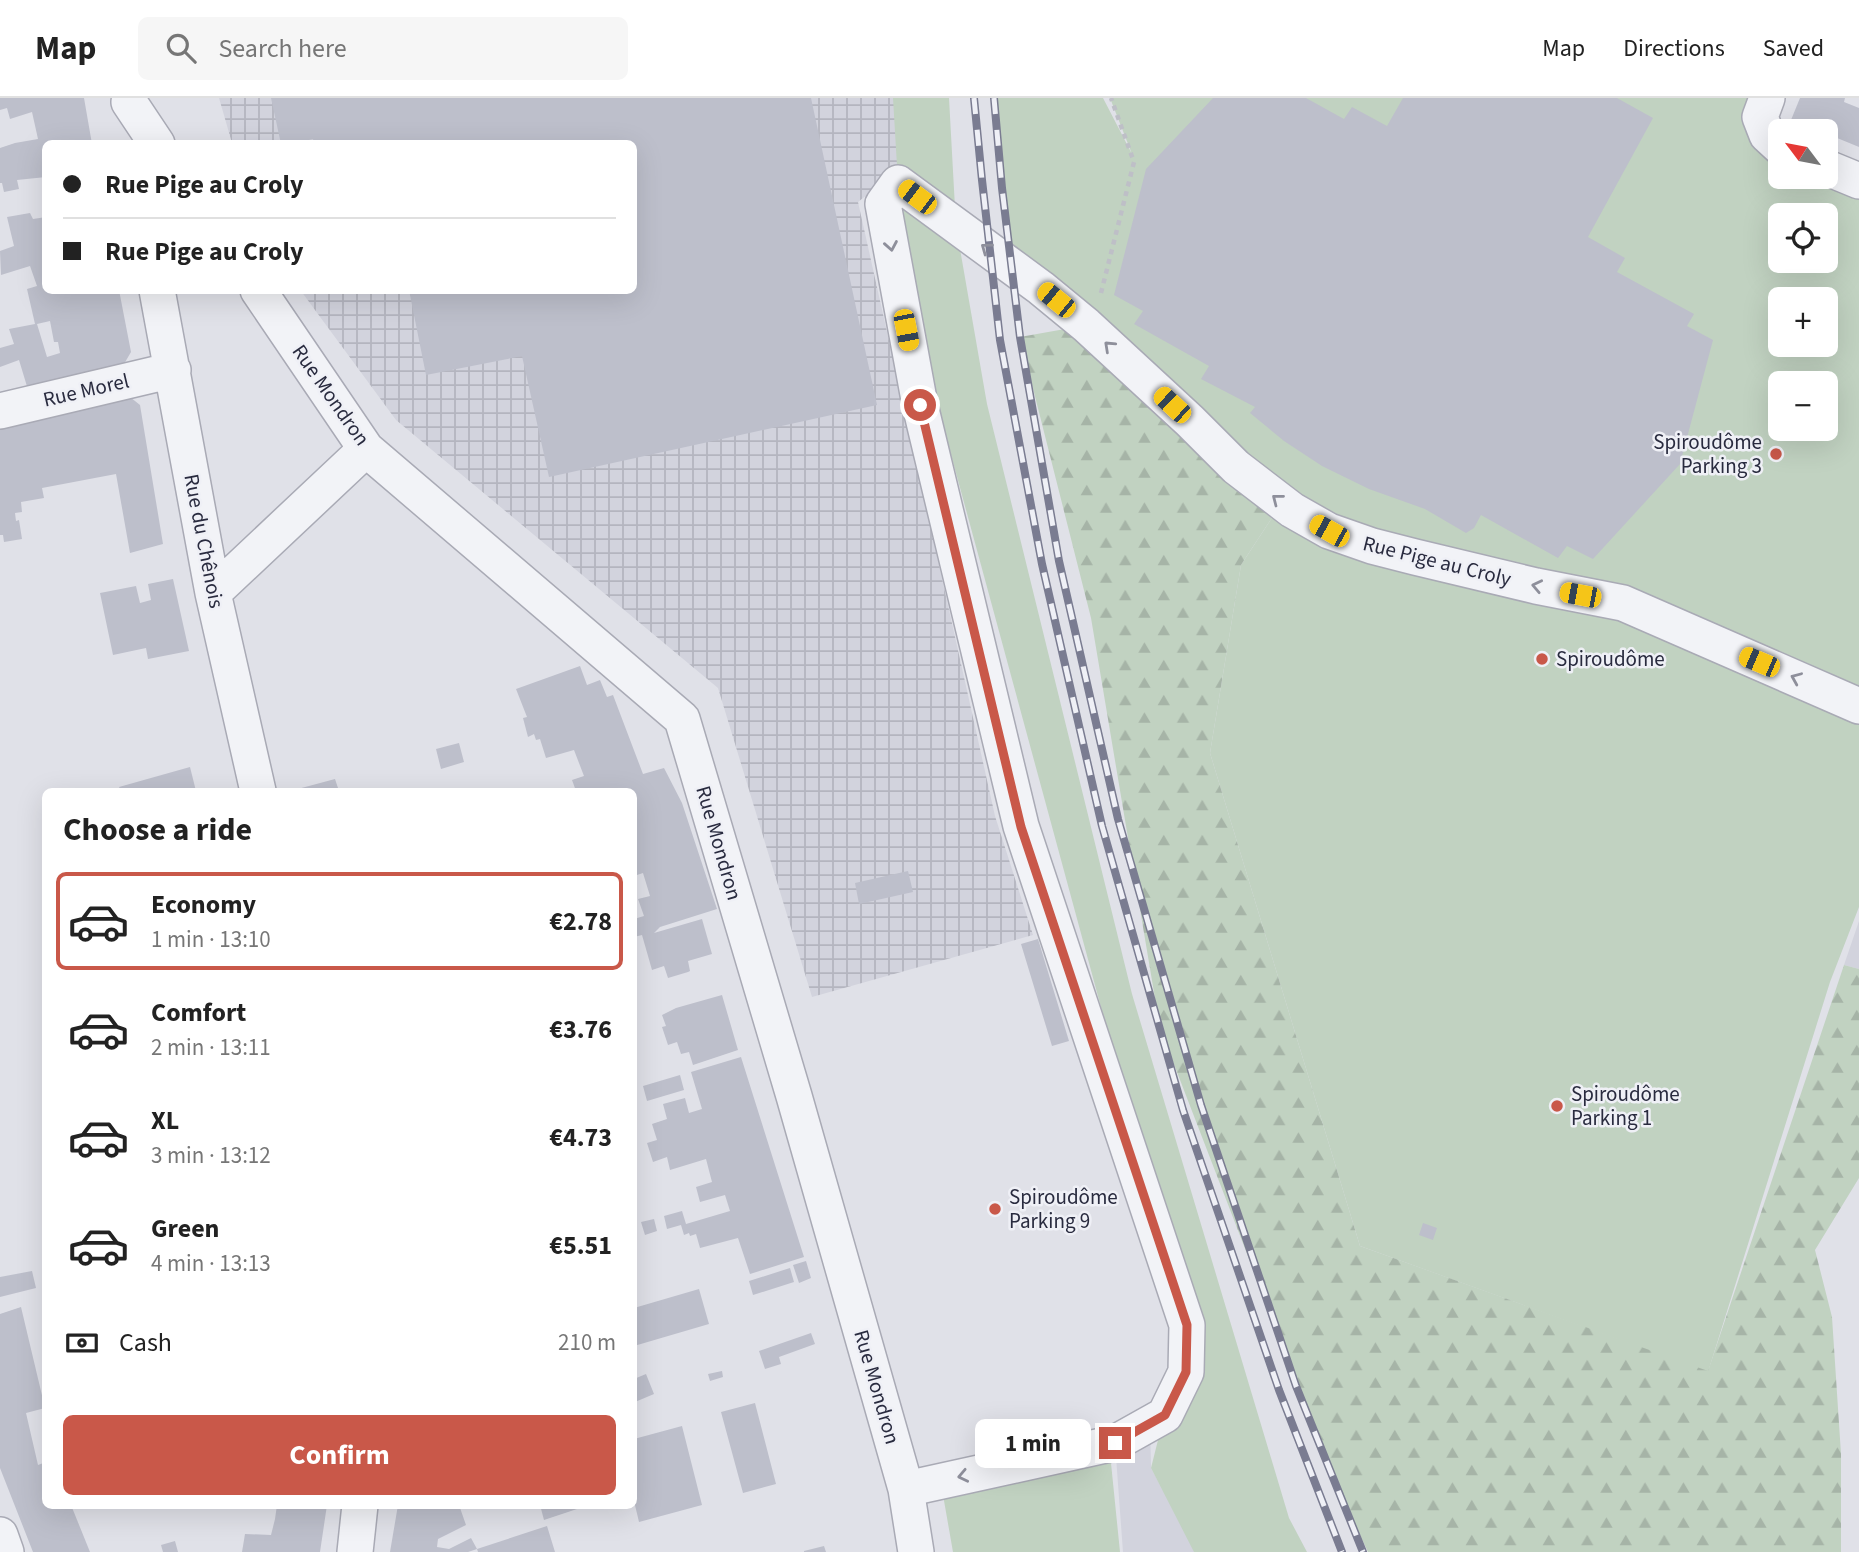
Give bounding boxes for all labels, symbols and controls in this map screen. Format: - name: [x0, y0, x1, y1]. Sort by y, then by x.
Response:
- search box: [138, 17, 628, 80]
- text: Map: [35, 25, 96, 72]
- icon: search: [162, 29, 200, 67]
- text: Search here: [218, 30, 347, 67]
- text: Map: [1542, 31, 1585, 66]
- text: Directions: [1623, 31, 1725, 66]
- text: Saved: [1763, 31, 1824, 66]
- north arrow: [1768, 119, 1838, 189]
- map controls: [1768, 119, 1838, 441]
- text: Rue Pige au Croly: [105, 166, 303, 203]
- car: [894, 176, 941, 218]
- button: locate: [1768, 203, 1838, 273]
- text: Rue Pige au Croly: [105, 233, 303, 270]
- one-way arrow: [883, 240, 898, 252]
- one-way arrow: [981, 243, 994, 256]
- car: [1034, 279, 1079, 321]
- button: +: [1768, 287, 1838, 357]
- car: [892, 307, 921, 353]
- street label: Rue Mondron: [285, 338, 377, 452]
- one-way arrow: [1104, 342, 1117, 355]
- street label: Rue Morel: [40, 366, 132, 414]
- button: −: [1768, 371, 1838, 441]
- car: [1150, 383, 1195, 427]
- route start: [904, 389, 936, 421]
- place label: Spiroudôme Parking 3: [1653, 427, 1762, 481]
- marker: Spiroudôme Parking 3: [1768, 446, 1784, 462]
- street label: Rue du Chênois: [176, 471, 232, 611]
- one-way arrow: [1273, 494, 1285, 507]
- car: [1306, 512, 1353, 550]
- street label: Rue Pige au Croly: [1360, 528, 1514, 594]
- one-way arrow: [1531, 580, 1543, 595]
- car: [1558, 581, 1603, 609]
- place label: Spiroudôme: [1556, 644, 1665, 674]
- car: [1736, 644, 1783, 680]
- marker: Spiroudôme: [1534, 651, 1550, 667]
- one-way arrow: [1791, 672, 1804, 686]
- street label: Rue Mondron: [688, 782, 750, 904]
- text: Choose a ride: [63, 807, 252, 853]
- text: Economy: [151, 886, 256, 923]
- icon: car: [67, 890, 130, 953]
- text: €2.78: [549, 903, 612, 940]
- text: 1 min · 13:10: [151, 923, 271, 956]
- text: Comfort: [151, 994, 246, 1031]
- icon: car: [67, 998, 130, 1061]
- text: €3.76: [549, 1011, 612, 1048]
- text: 2 min · 13:11: [151, 1031, 271, 1064]
- place label: Spiroudôme Parking 1: [1571, 1079, 1680, 1133]
- marker: Spiroudôme Parking 1: [1549, 1098, 1565, 1114]
- text: XL: [151, 1102, 179, 1139]
- icon: car: [67, 1106, 130, 1169]
- text: €4.73: [549, 1119, 612, 1156]
- text: 3 min · 13:12: [151, 1139, 271, 1172]
- place label: Spiroudôme Parking 9: [1009, 1182, 1118, 1236]
- marker: Spiroudôme Parking 9: [987, 1201, 1003, 1217]
- text: Green: [151, 1210, 219, 1247]
- icon: car: [67, 1214, 130, 1277]
- text: €5.51: [549, 1227, 612, 1264]
- text: 4 min · 13:13: [151, 1247, 271, 1280]
- icon: cash: [63, 1324, 101, 1362]
- text: Cash: [119, 1324, 172, 1361]
- text: 210 m: [558, 1326, 616, 1359]
- street label: Rue Mondron: [846, 1326, 908, 1448]
- button: Confirm: [63, 1415, 616, 1495]
- callout: 1 min: [975, 1418, 1090, 1468]
- text: 1 min: [1005, 1427, 1061, 1460]
- route end: [1099, 1427, 1131, 1459]
- one-way arrow: [957, 1468, 969, 1482]

